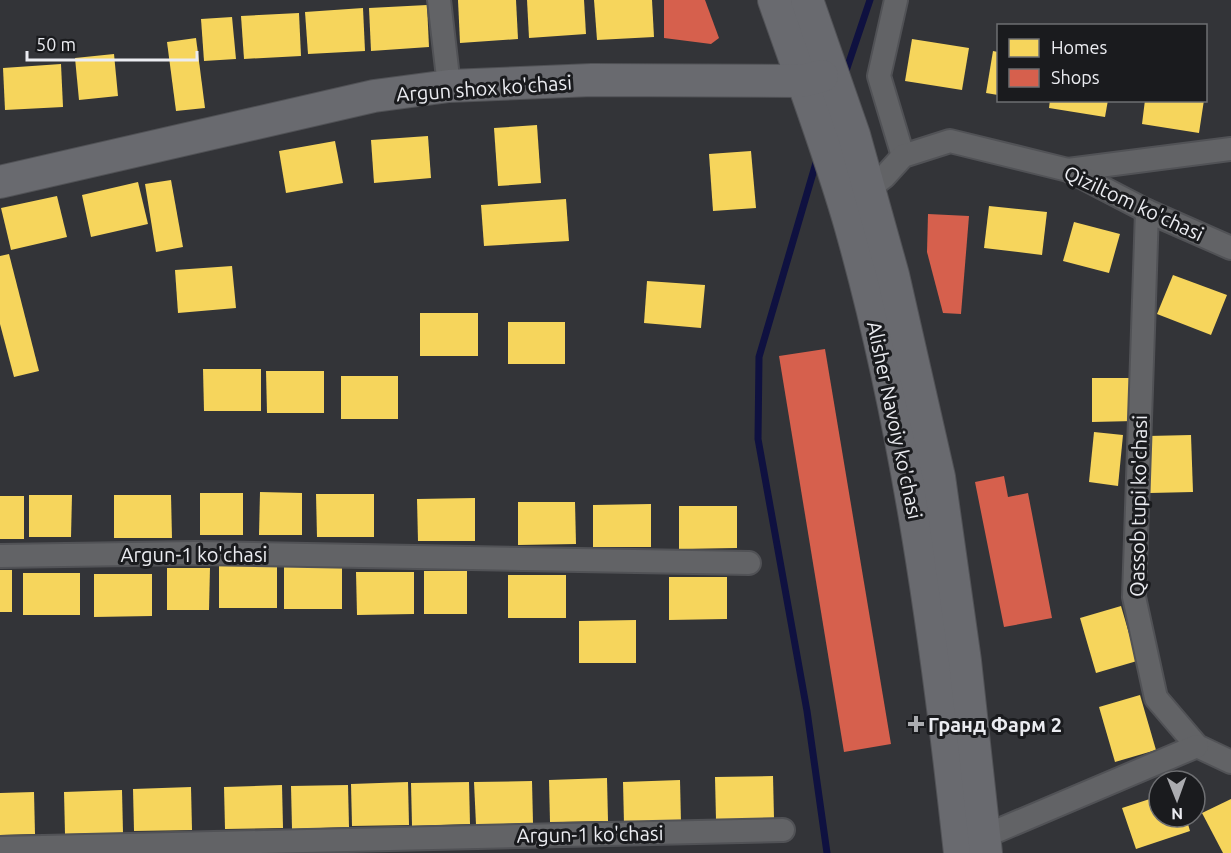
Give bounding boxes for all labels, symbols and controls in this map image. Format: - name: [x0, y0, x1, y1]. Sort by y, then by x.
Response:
- scale bar: [27, 24, 196, 62]
- legend: [997, 24, 1207, 102]
- text: 50 m: [36, 34, 76, 54]
- text: Homes: [1051, 37, 1108, 57]
- text: Shops: [1051, 67, 1100, 87]
- street label: Argun shox ko'chasi: [395, 70, 573, 106]
- street label: Qiziltom ko'chasi: [1061, 161, 1207, 245]
- street label: Alisher Navoiy ko'chasi: [863, 319, 927, 521]
- street label: Qassob tupi ko'chasi: [1125, 415, 1151, 597]
- street label: Argun-1 ko'chasi: [121, 543, 267, 566]
- place label: Гранд Фарм 2: [928, 713, 1062, 736]
- marker: Гранд Фарм 2: [909, 717, 923, 731]
- north arrow: [1147, 769, 1207, 829]
- text: N: [1171, 805, 1183, 823]
- street label: Argun-1 ko'chasi: [516, 821, 664, 847]

